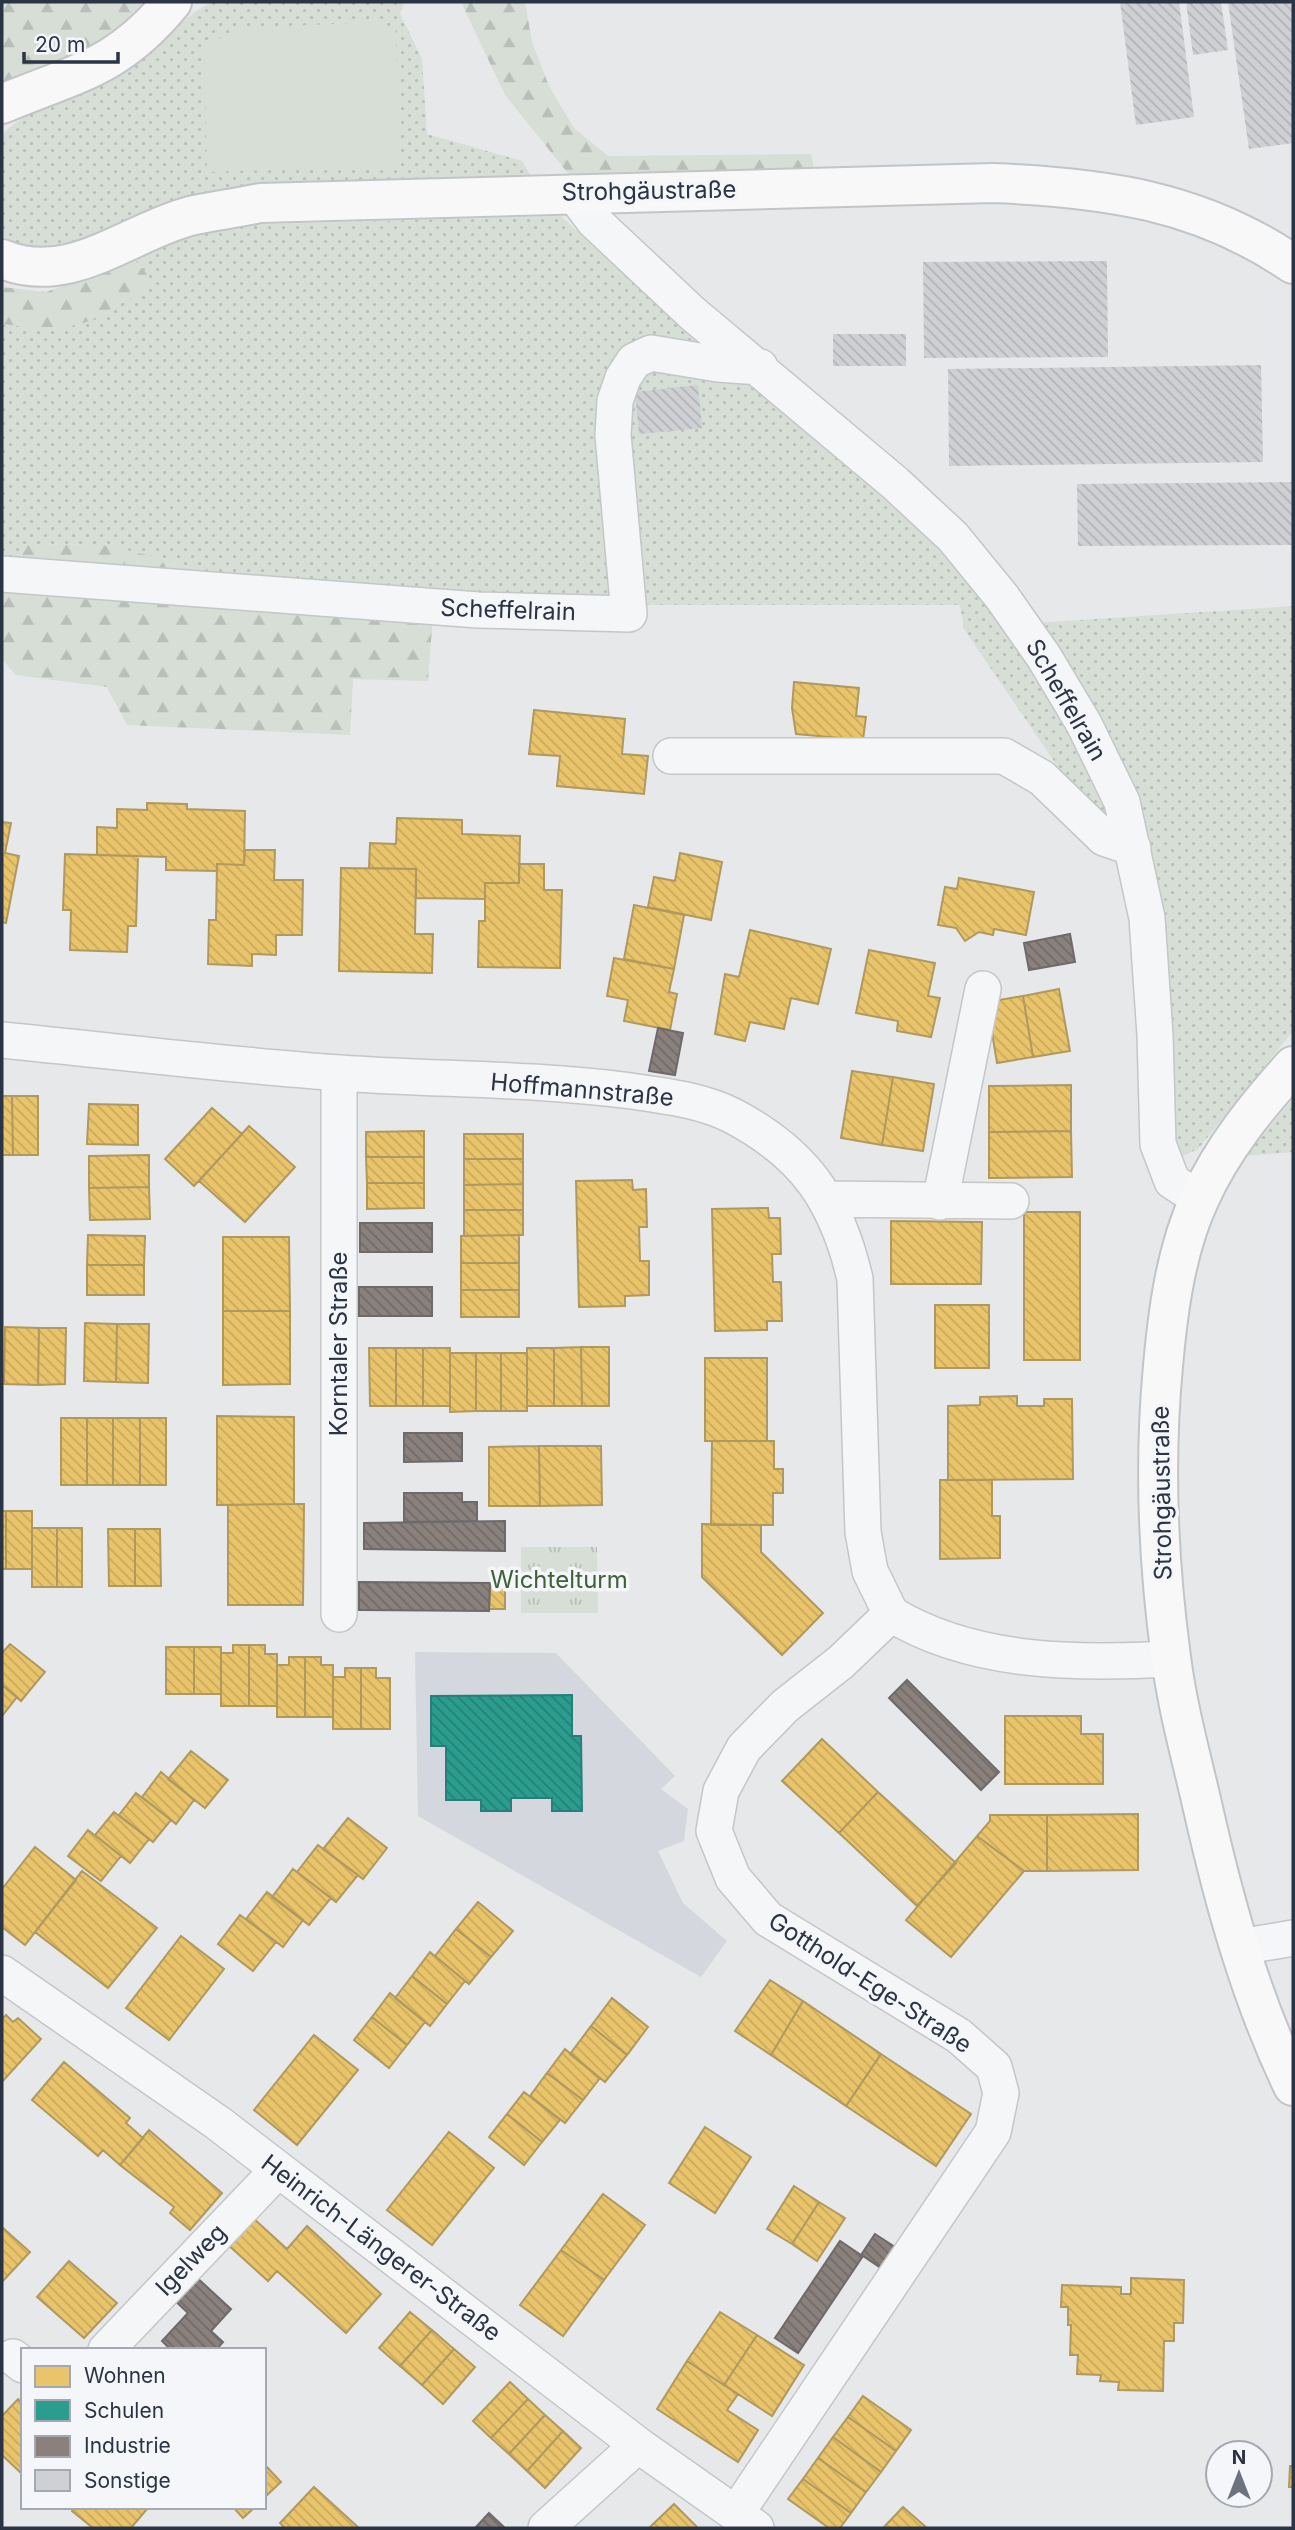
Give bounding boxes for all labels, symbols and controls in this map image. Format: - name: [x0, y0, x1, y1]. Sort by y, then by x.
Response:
- scale bar: [24, 21, 119, 65]
- text: 20 m: [35, 32, 85, 57]
- street label: Strohgäustraße: [561, 174, 737, 207]
- street label: Scheffelrain: [440, 593, 576, 626]
- street label: Scheffelrain: [1020, 634, 1113, 766]
- street label: Hoffmannstraße: [489, 1067, 675, 1112]
- street label: Korntaler Straße: [324, 1252, 353, 1436]
- street label: Strohgäustraße: [1145, 1405, 1178, 1581]
- park label: Wichtelturm: [490, 1565, 628, 1594]
- street label: Gotthold-Ege-Straße: [763, 1906, 977, 2059]
- street label: Heinrich-Längerer-Straße: [256, 2148, 507, 2347]
- street label: Igelweg: [149, 2218, 232, 2302]
- legend: [21, 2348, 266, 2509]
- text: Wohnen: [84, 2363, 166, 2388]
- text: Schulen: [84, 2398, 164, 2423]
- text: Industrie: [84, 2433, 171, 2458]
- north arrow: [1204, 2439, 1274, 2509]
- text: N: [1232, 2446, 1246, 2469]
- text: Sonstige: [84, 2468, 171, 2493]

